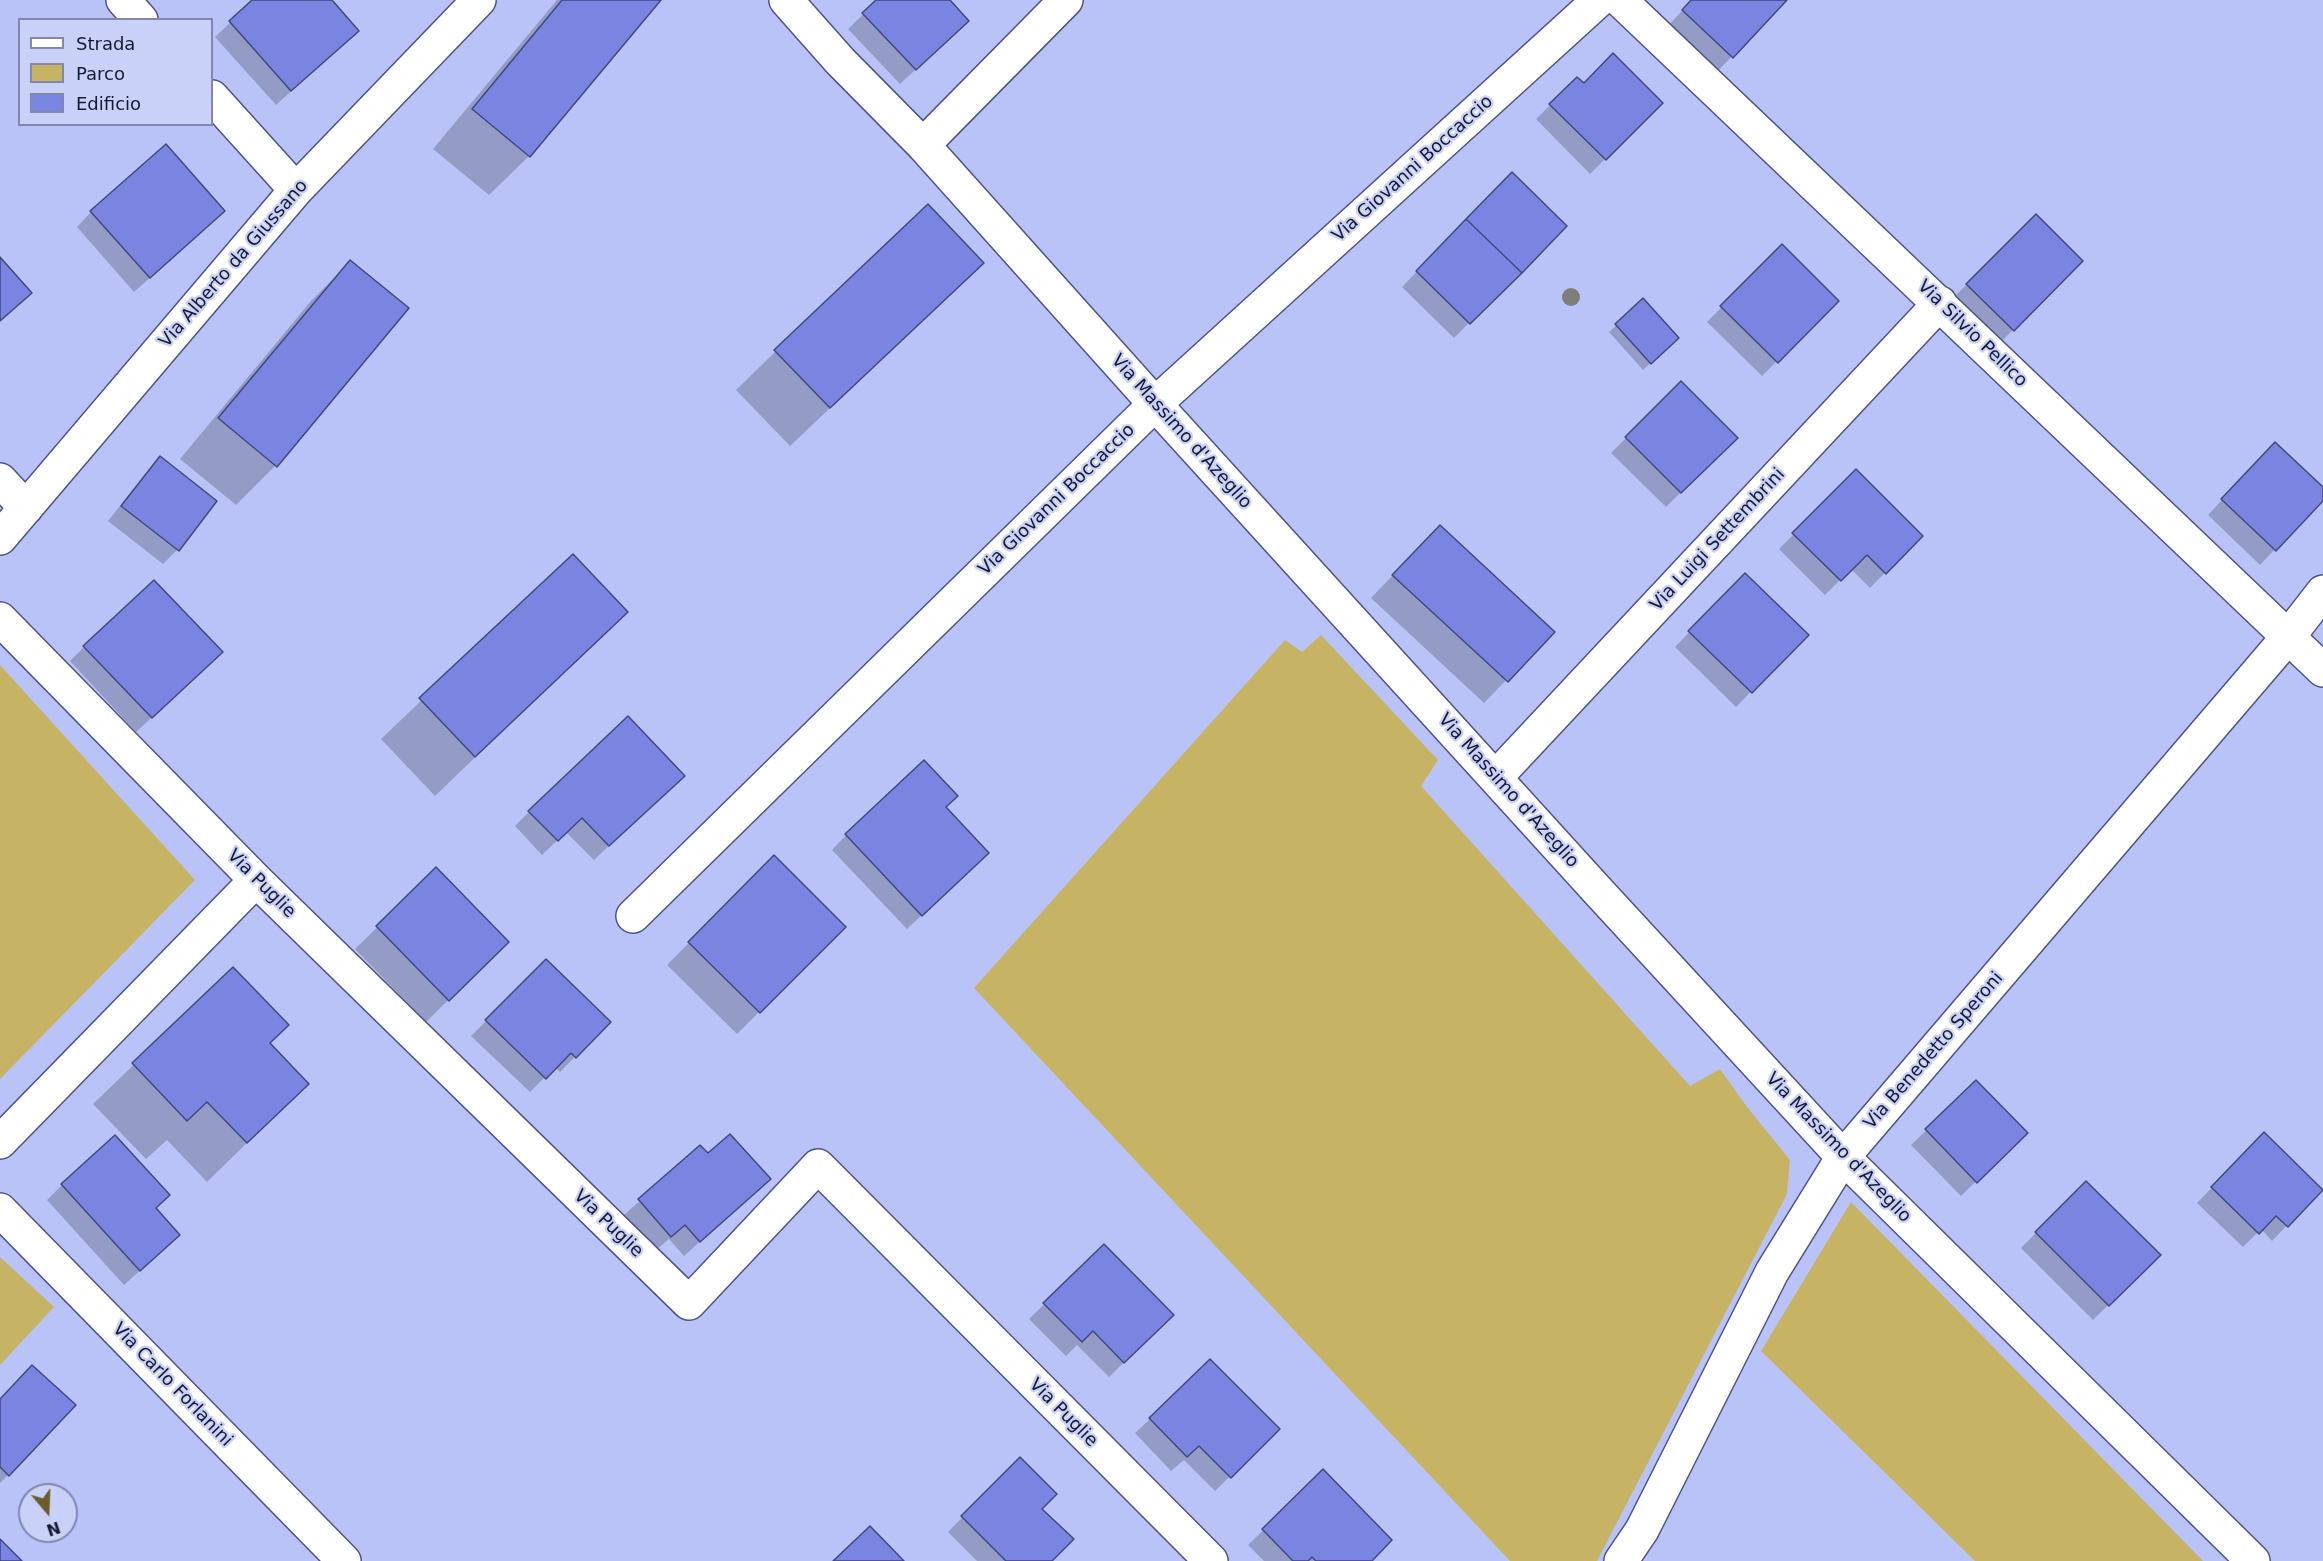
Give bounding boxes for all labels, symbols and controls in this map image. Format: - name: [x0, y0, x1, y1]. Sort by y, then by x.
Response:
- legend: [18, 18, 213, 126]
- text: Strada: [76, 33, 135, 54]
- text: Parco: [76, 63, 125, 84]
- street label: Via Giovanni Boccaccio: [1328, 91, 1498, 247]
- text: Edificio: [76, 93, 141, 114]
- street label: Via Alberto da Giussano: [155, 176, 313, 352]
- street label: Via Silvio Pellico: [1912, 276, 2032, 392]
- street label: Via Massimo d'Azeglio: [1106, 350, 1256, 514]
- street label: Via Giovanni Boccaccio: [974, 420, 1140, 580]
- street label: Via Luigi Settembrini: [1646, 464, 1790, 616]
- street label: Via Massimo d'Azeglio: [1433, 709, 1583, 873]
- street label: Via Puglie: [222, 845, 300, 923]
- street label: Via Benedetto Speroni: [1860, 968, 2008, 1134]
- street label: Via Massimo d'Azeglio: [1761, 1069, 1915, 1227]
- street label: Via Puglie: [569, 1186, 647, 1262]
- street label: Via Carlo Forlanini: [107, 1319, 237, 1451]
- street label: Via Puglie: [1024, 1374, 1102, 1452]
- north arrow: [18, 1483, 78, 1543]
- text: N: [44, 1517, 63, 1540]

